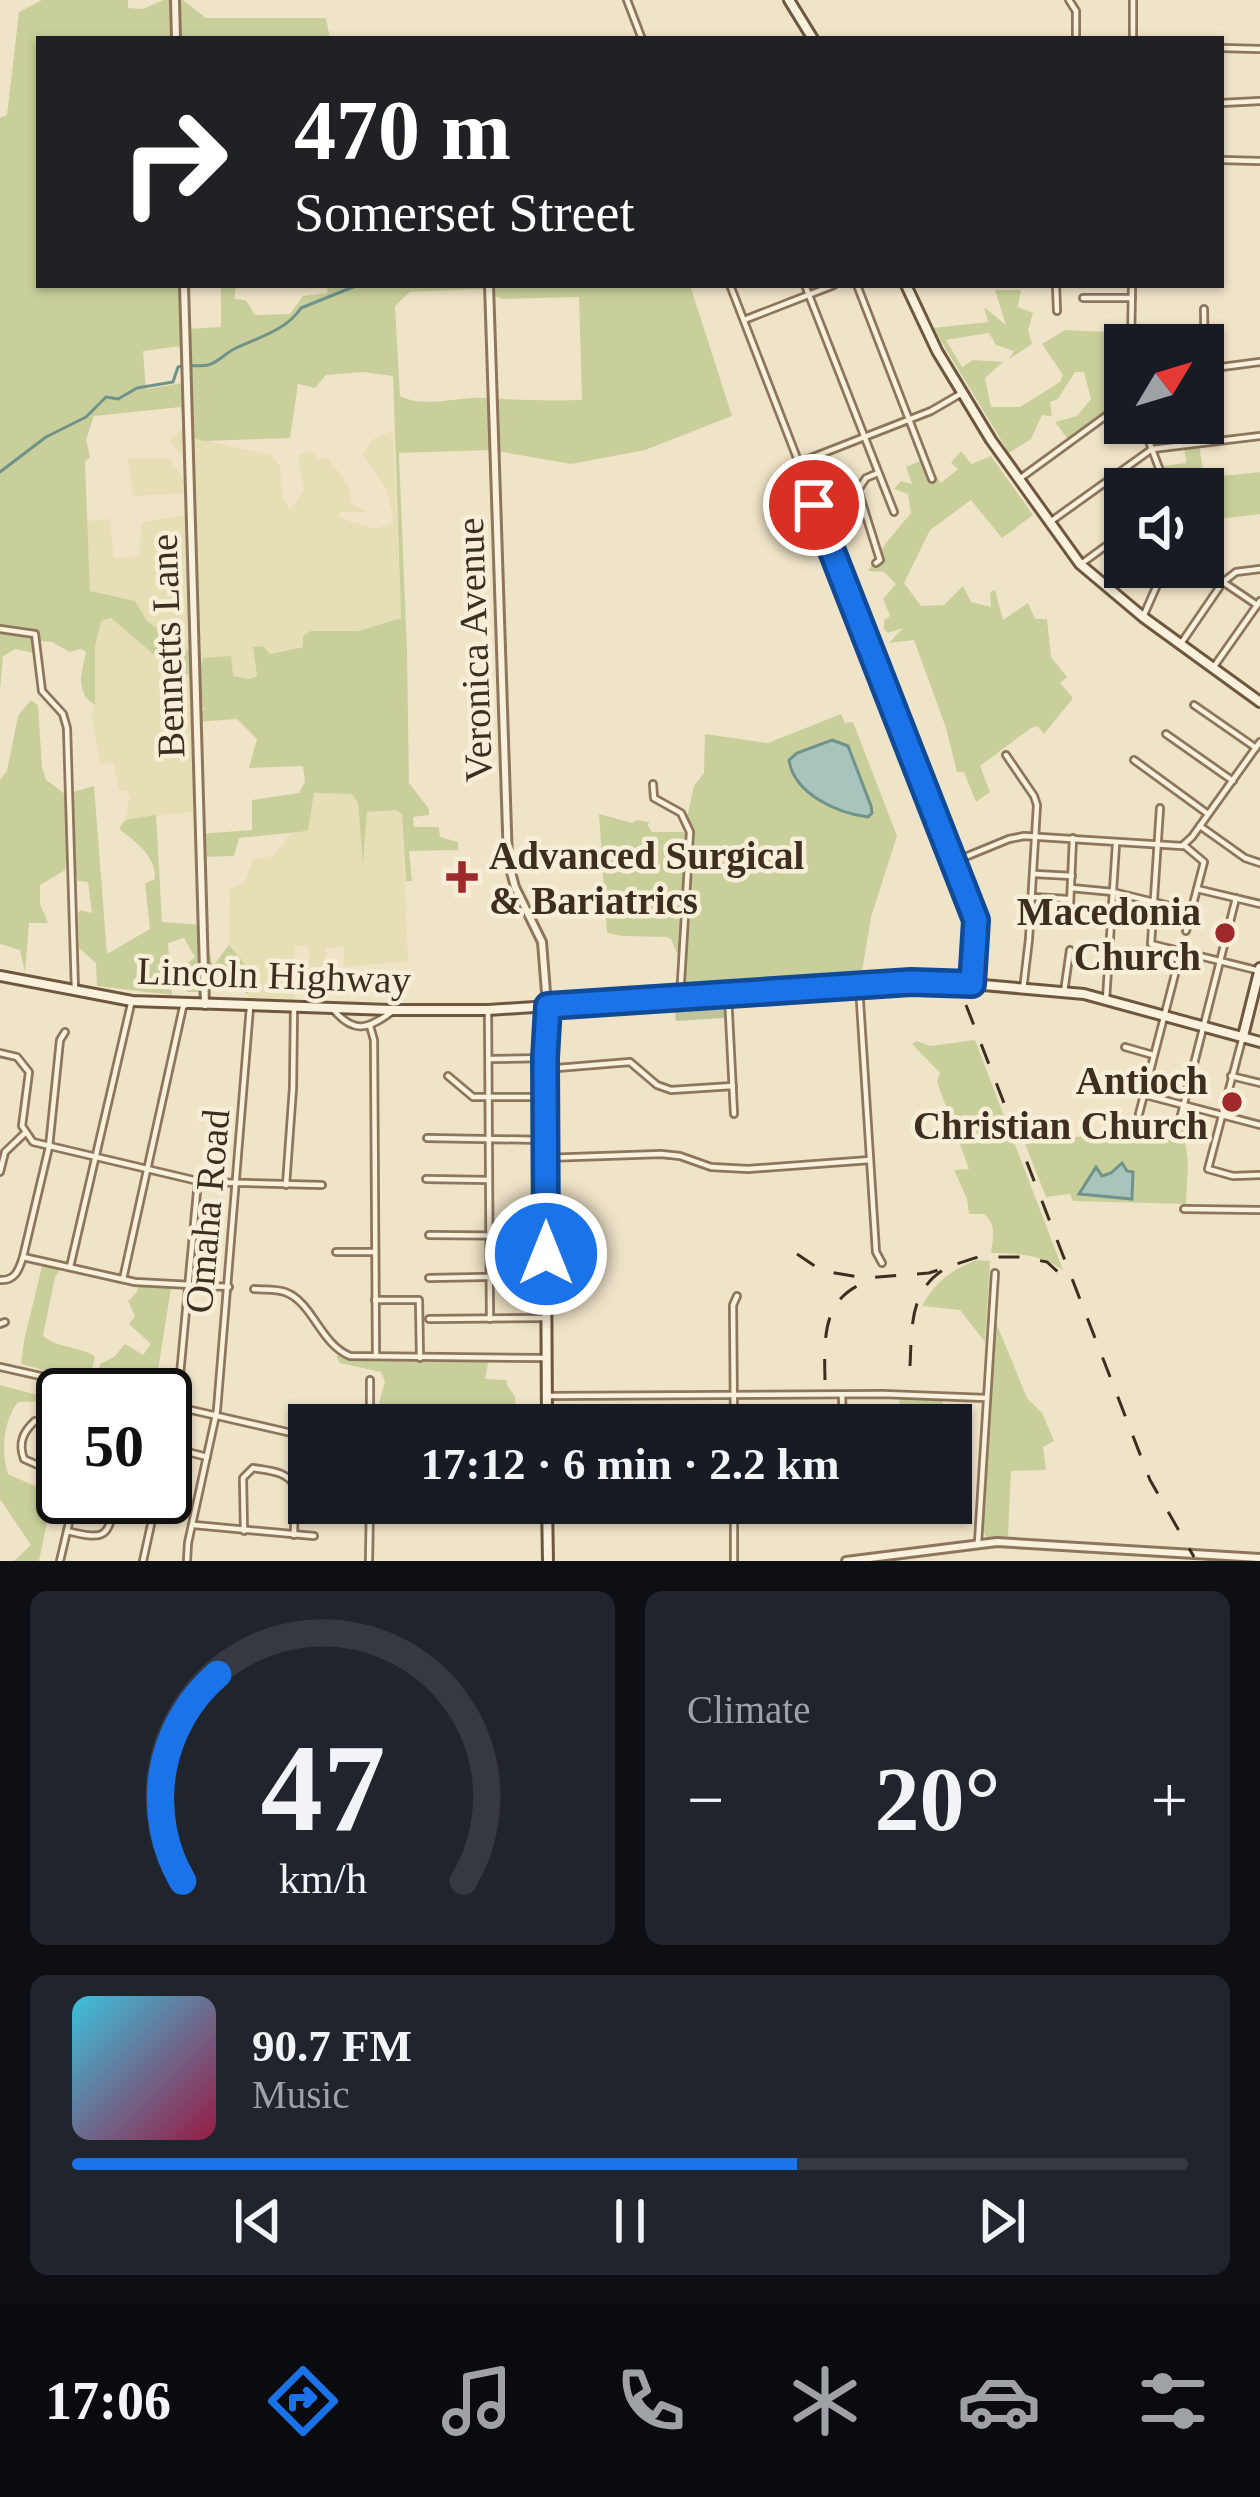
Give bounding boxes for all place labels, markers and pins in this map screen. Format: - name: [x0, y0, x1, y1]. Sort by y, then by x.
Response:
- pin: [763, 454, 865, 556]
- place label: Advanced Surgical & Bariatrics: [489, 834, 804, 922]
- marker: Advanced Surgical & Bariatrics: [446, 861, 478, 893]
- place label: Macedonia Church: [1017, 890, 1201, 978]
- marker: Macedonia Church: [1212, 920, 1238, 946]
- place label: Antioch Christian Church: [913, 1059, 1208, 1147]
- marker: Antioch Christian Church: [1219, 1089, 1245, 1115]

